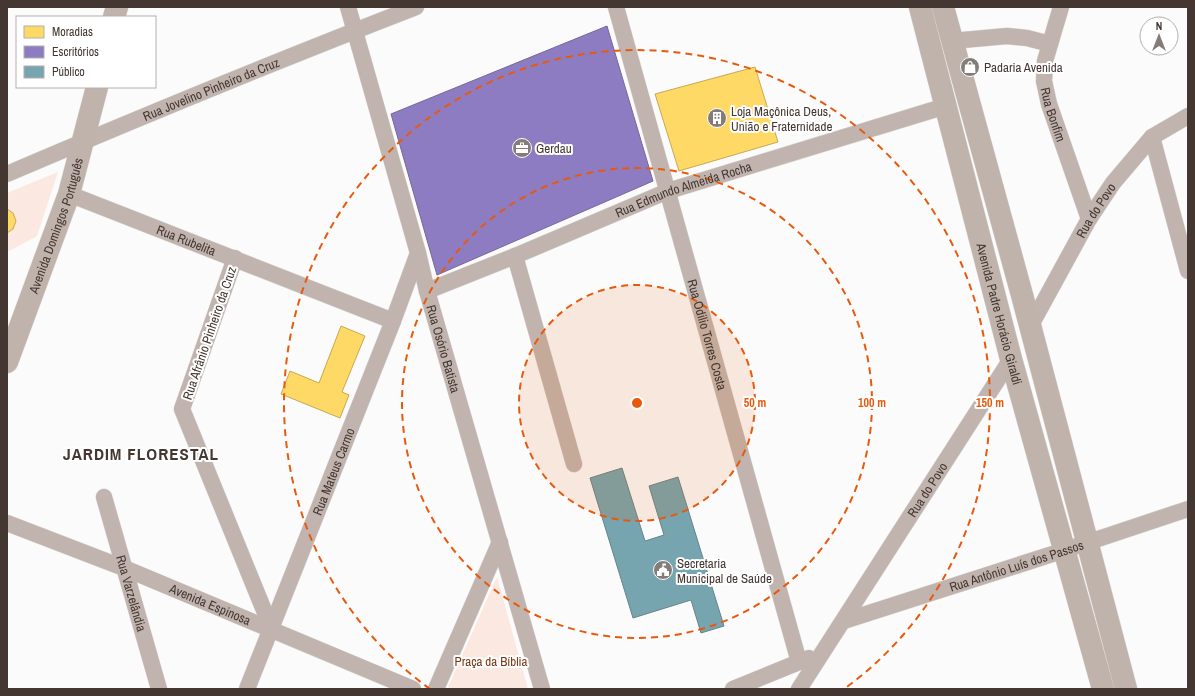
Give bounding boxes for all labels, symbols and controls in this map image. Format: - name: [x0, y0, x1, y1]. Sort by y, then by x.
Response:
- legend: [16, 16, 156, 88]
- north arrow: [1139, 16, 1179, 56]
- text: N: [1156, 19, 1162, 33]
- text: Moradias: [52, 24, 93, 40]
- text: Escritórios: [52, 44, 99, 60]
- street label: Rua Jovelino Pinheiro da Cruz: [140, 54, 282, 125]
- shop icon: Padaria Avenida: [959, 56, 981, 78]
- place label: Padaria Avenida: [984, 59, 1063, 76]
- text: Público: [52, 64, 85, 80]
- street label: Rua Bonfim: [1037, 86, 1070, 144]
- place label: Loja Maçônica Deus, União e Fraternidade: [731, 103, 832, 135]
- building icon: Loja Maçônica Deus, União e Fraternidade: [706, 107, 728, 129]
- office icon: Gerdau: [511, 137, 533, 159]
- place label: Gerdau: [536, 140, 572, 157]
- street label: Avenida Domingos Português: [25, 156, 87, 297]
- street label: Rua Edmundo Almeida Rocha: [613, 158, 754, 221]
- street label: Rua do Povo: [1072, 180, 1120, 241]
- street label: Rua Rubelita: [154, 221, 218, 260]
- street label: Avenida Padre Horácio Giraldi: [972, 240, 1026, 387]
- street label: Rua Afrânio Pinheiro da Cruz: [179, 264, 240, 402]
- street label: Rua Odilio Torres Costa: [683, 277, 731, 392]
- street label: Rua Osório Batista: [422, 303, 464, 395]
- text: 50 m: [744, 395, 766, 411]
- text: 100 m: [858, 395, 886, 411]
- text: 150 m: [976, 395, 1004, 411]
- centre of rings: [630, 396, 644, 410]
- street label: Rua Mateus Carmo: [309, 425, 359, 518]
- district label: JARDIM FLORESTAL: [63, 442, 219, 465]
- street label: Rua do Povo: [904, 459, 951, 520]
- street label: Rua Antônio Luís dos Passos: [947, 536, 1086, 596]
- street label: Rua Varzelândia: [112, 553, 150, 634]
- place label: Secretaria Municipal de Saúde: [677, 555, 772, 587]
- public building icon: Secretaria Municipal de Saúde: [652, 559, 674, 581]
- street label: Avenida Espinosa: [166, 580, 253, 629]
- park label: Praça da Bíblia: [455, 653, 528, 670]

